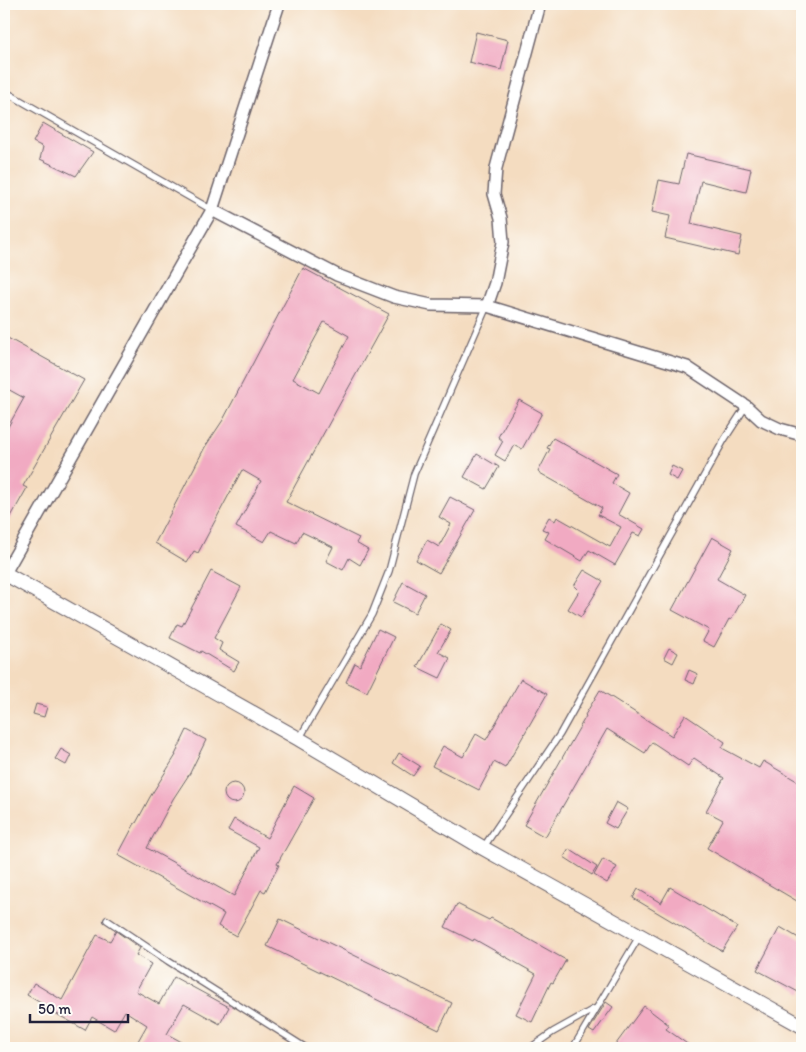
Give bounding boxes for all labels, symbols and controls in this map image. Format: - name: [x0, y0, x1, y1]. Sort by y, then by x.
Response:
- scale bar: [30, 992, 128, 1024]
- text: 50 m: [38, 1000, 71, 1018]

